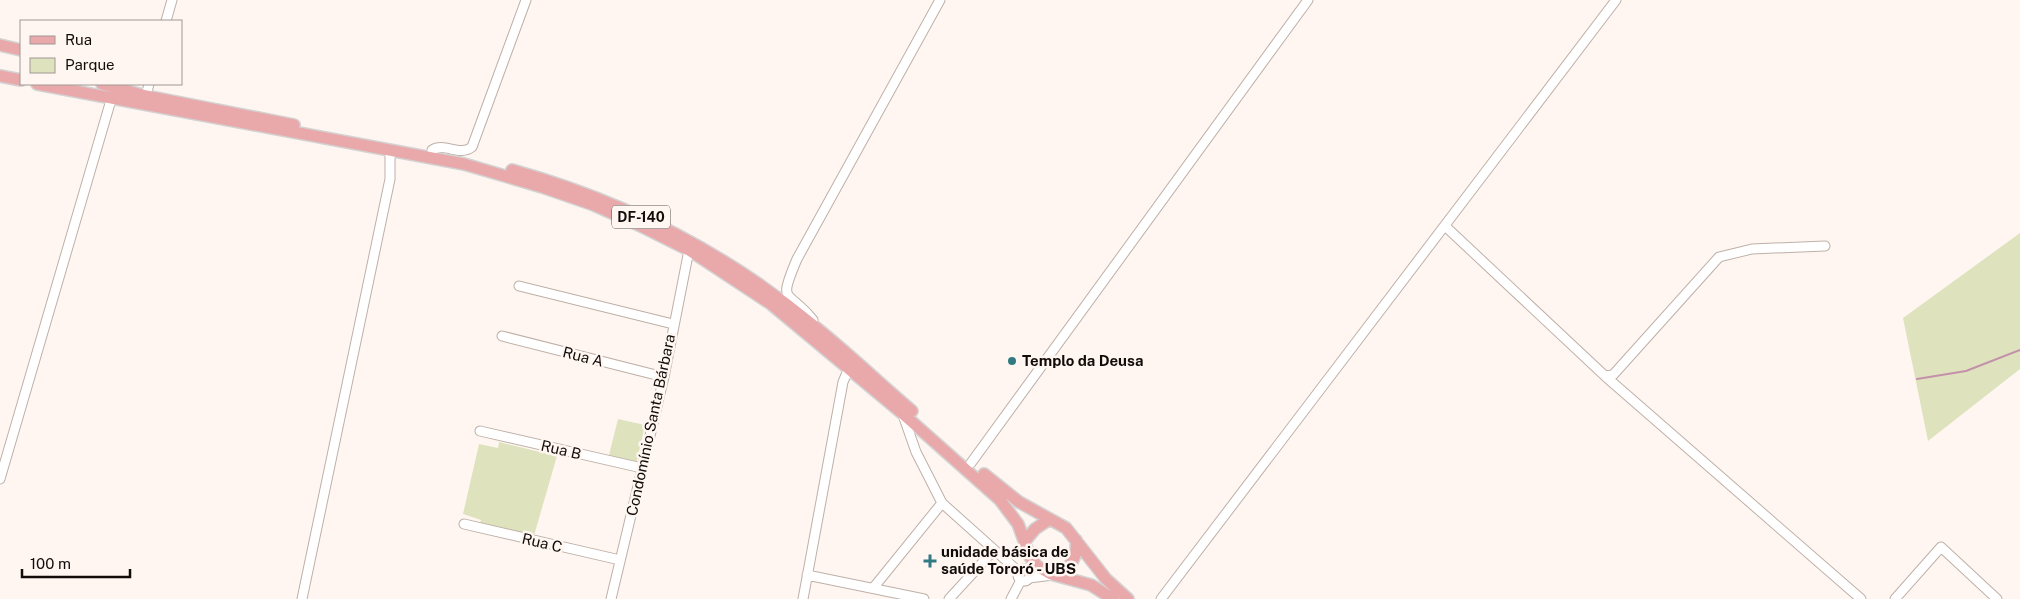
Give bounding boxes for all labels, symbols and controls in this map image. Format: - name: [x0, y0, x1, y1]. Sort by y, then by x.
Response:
- legend: [20, 20, 182, 85]
- text: Rua: [65, 31, 92, 48]
- text: Parque: [65, 56, 115, 73]
- road number: DF-140: [612, 206, 670, 228]
- street label: Condomínio Santa Bárbara: [623, 332, 678, 517]
- street label: Rua A: [561, 343, 606, 370]
- place label: Templo da Deusa: [1022, 352, 1143, 369]
- marker: Templo da Deusa: [1006, 355, 1018, 367]
- street label: Rua B: [539, 437, 583, 462]
- street label: Rua C: [520, 530, 564, 555]
- place label: unidade básica de saúde Tororó - UBS: [941, 543, 1076, 577]
- scale bar: [22, 546, 130, 578]
- marker: unidade básica de saúde Tororó - UBS: [923, 554, 937, 568]
- text: 100 m: [30, 555, 71, 572]

